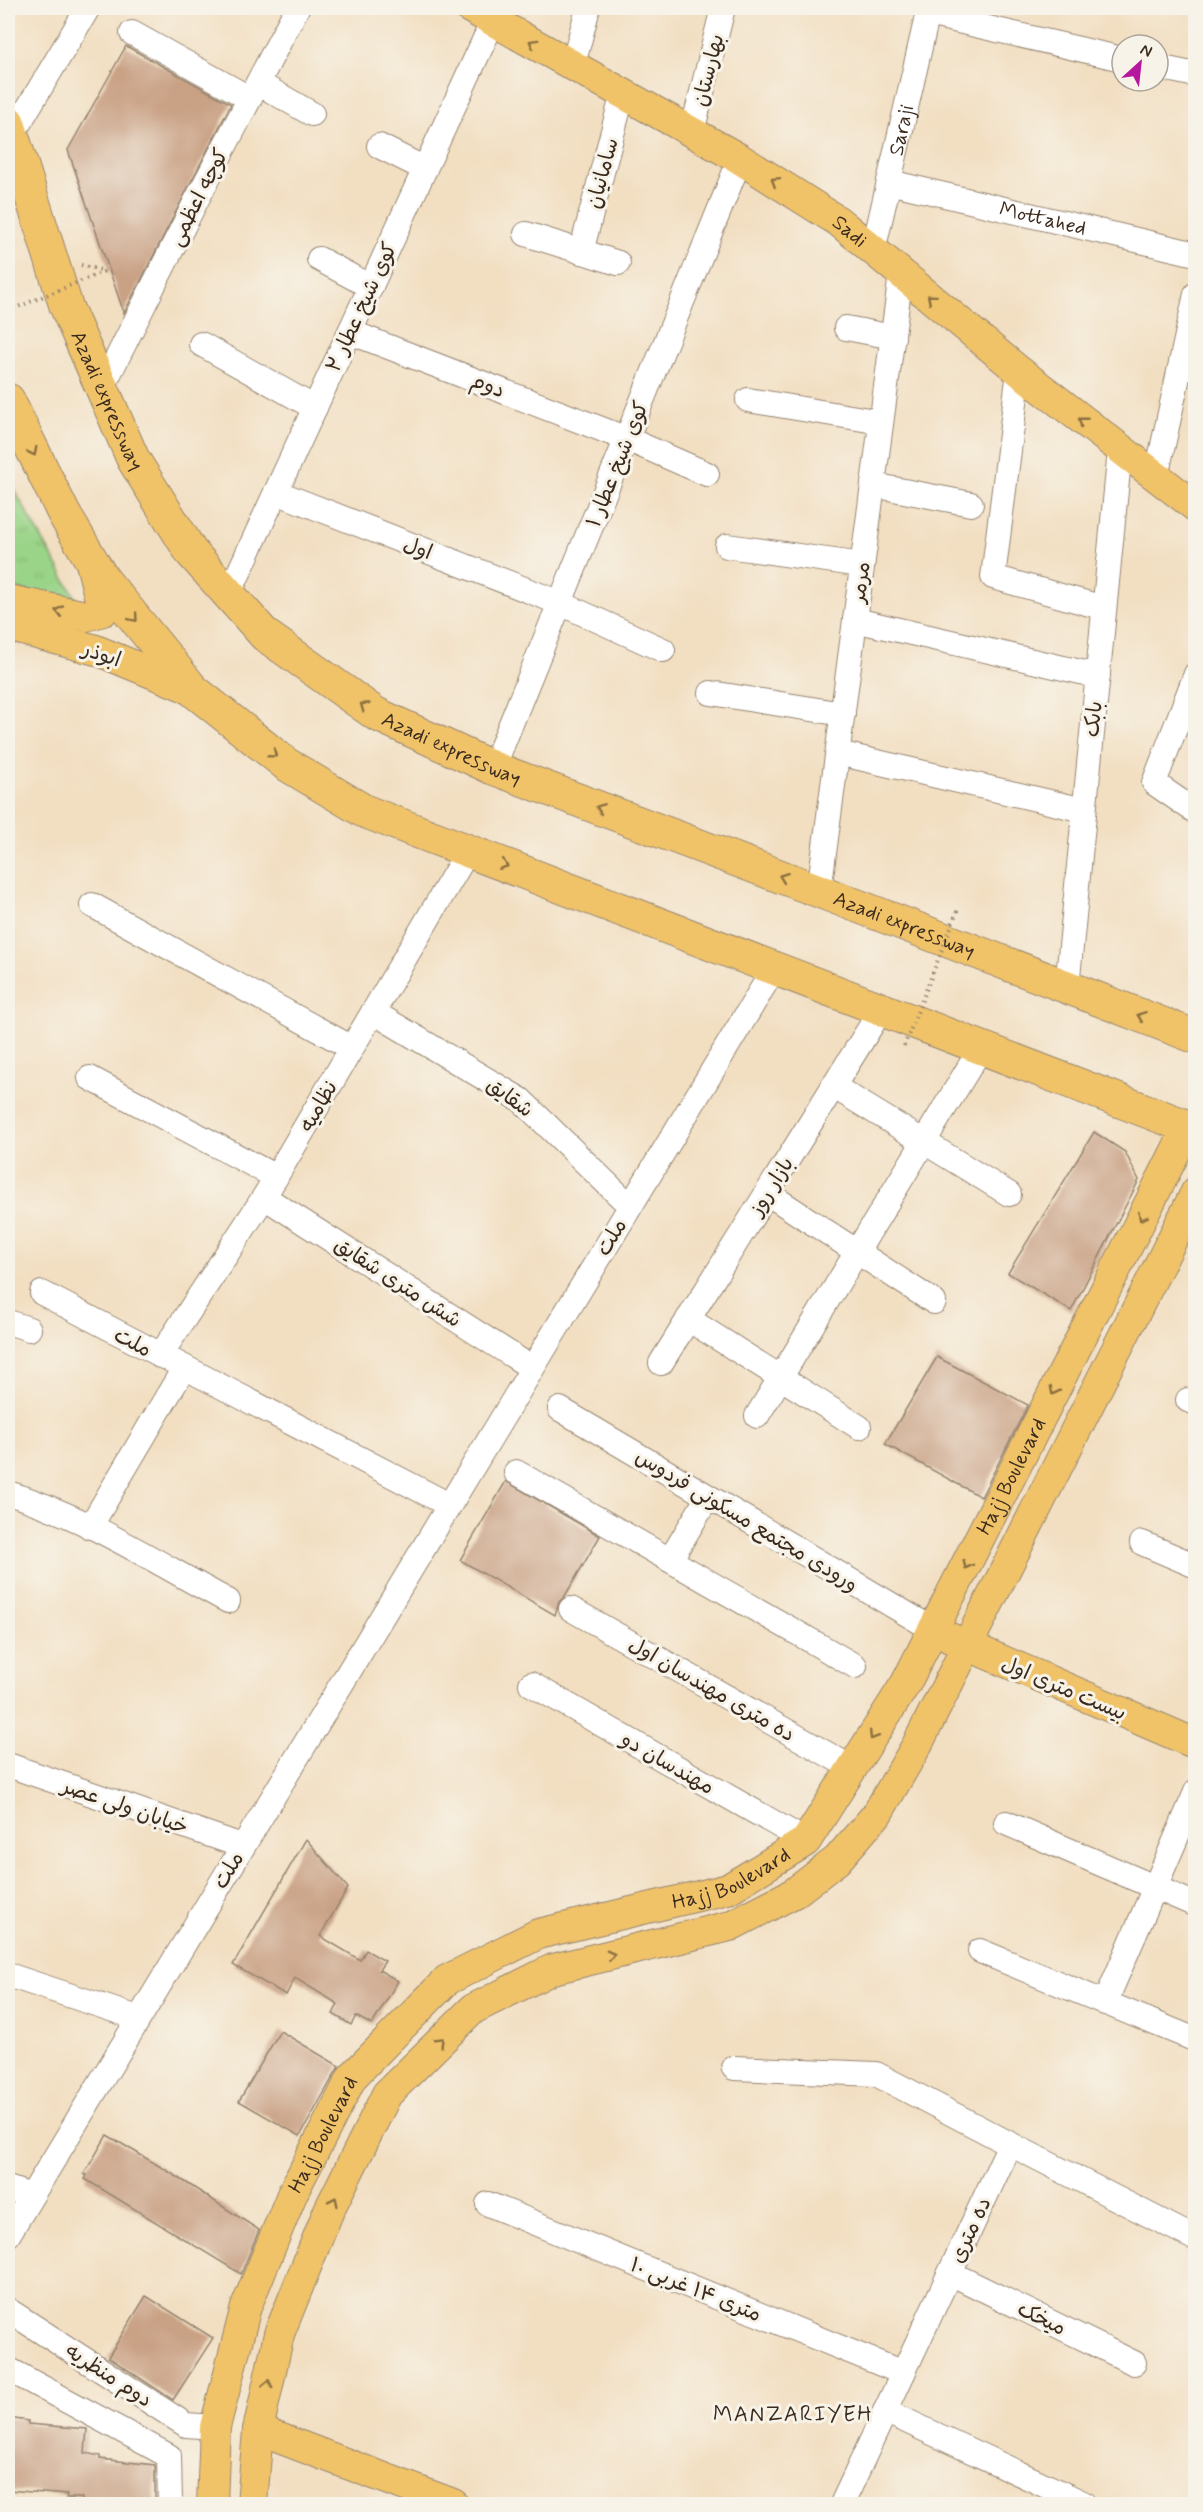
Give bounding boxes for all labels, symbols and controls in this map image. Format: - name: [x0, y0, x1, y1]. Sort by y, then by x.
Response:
- street label: بهارستان: [686, 31, 731, 109]
- north arrow: [1110, 33, 1170, 93]
- one-way arrow: [529, 39, 539, 50]
- text: N: [1137, 39, 1156, 63]
- street label: Saraji: [882, 102, 921, 159]
- street label: سامانیان: [580, 135, 626, 212]
- street label: کوچه اعظمی: [162, 144, 235, 251]
- one-way arrow: [771, 177, 781, 189]
- street label: Mottahed: [996, 195, 1089, 243]
- street label: Sadi: [826, 209, 873, 255]
- street label: کوی شیخ عطار ۲: [320, 238, 404, 377]
- one-way arrow: [927, 295, 938, 306]
- street label: Azadi expressway: [64, 327, 150, 476]
- street label: دوم: [466, 367, 509, 406]
- street label: کوی شیخ عطار ۱: [580, 397, 656, 531]
- one-way arrow: [1078, 417, 1089, 428]
- one-way arrow: [26, 446, 37, 457]
- street label: اول: [399, 531, 436, 567]
- street label: مرمر: [844, 560, 878, 606]
- one-way arrow: [54, 605, 64, 618]
- one-way arrow: [126, 611, 137, 622]
- street label: ابوذر: [77, 635, 125, 675]
- street label: بابک: [1078, 700, 1110, 739]
- one-way arrow: [360, 702, 371, 713]
- street label: Azadi expressway: [377, 706, 525, 792]
- one-way arrow: [266, 746, 277, 757]
- one-way arrow: [596, 803, 606, 816]
- one-way arrow: [498, 858, 509, 870]
- one-way arrow: [778, 872, 789, 884]
- street label: Azadi expressway: [829, 885, 979, 965]
- one-way arrow: [1136, 1011, 1147, 1023]
- street label: شقایق: [480, 1071, 539, 1124]
- street label: نظامیه: [293, 1076, 345, 1137]
- street label: بازار روز: [742, 1152, 801, 1223]
- one-way arrow: [1138, 1210, 1150, 1221]
- street label: ملت: [590, 1214, 634, 1261]
- street label: شش متری شقایق: [328, 1231, 467, 1335]
- street label: ملت: [109, 1321, 156, 1364]
- one-way arrow: [1050, 1384, 1062, 1395]
- street label: Hajj Boulevard: [970, 1413, 1053, 1540]
- street label: ورودی مجتمع مسکونی فردوس: [630, 1443, 863, 1599]
- one-way arrow: [962, 1559, 974, 1570]
- street label: ده متری مهندسان اول: [623, 1631, 800, 1749]
- street label: بیست متری اول: [997, 1650, 1130, 1728]
- street label: مهندسان دو: [614, 1725, 719, 1802]
- one-way arrow: [869, 1729, 880, 1740]
- street label: خیابان ولی عصر: [56, 1772, 192, 1842]
- street label: Hajj Boulevard: [669, 1841, 796, 1917]
- street label: ملت: [207, 1847, 251, 1894]
- one-way arrow: [606, 1949, 616, 1962]
- one-way arrow: [433, 2038, 444, 2049]
- street label: Hajj Boulevard: [282, 2072, 365, 2198]
- street label: ده متری: [944, 2193, 998, 2268]
- one-way arrow: [326, 2197, 338, 2208]
- street label: ۱۰ متری ۱۴ غربی: [626, 2251, 765, 2329]
- street label: میخک: [1013, 2295, 1071, 2343]
- street label: دوم منظریه: [59, 2337, 157, 2415]
- one-way arrow: [261, 2380, 274, 2390]
- district label: MANZARIYEH: [713, 2401, 873, 2429]

